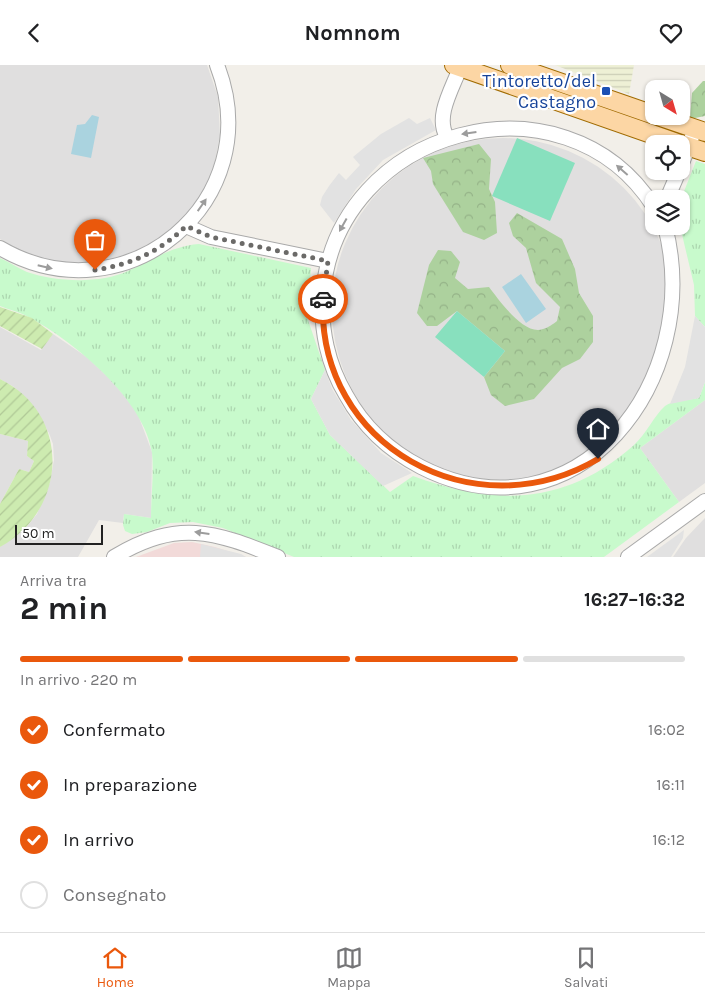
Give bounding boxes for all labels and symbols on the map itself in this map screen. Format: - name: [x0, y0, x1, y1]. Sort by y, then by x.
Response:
- place label: Tintoretto/del Castagno: [482, 70, 596, 113]
- north arrow: [645, 80, 690, 125]
- marker: Tintoretto/del Castagno: [600, 85, 612, 97]
- one-way arrow: [461, 129, 477, 137]
- one-way arrow: [615, 165, 628, 176]
- one-way arrow: [197, 199, 207, 212]
- pin: [74, 219, 116, 270]
- one-way arrow: [338, 219, 347, 232]
- one-way arrow: [37, 263, 52, 271]
- courier: [298, 274, 348, 324]
- pin: [577, 408, 619, 459]
- scale bar: [15, 522, 102, 545]
- one-way arrow: [194, 529, 210, 537]

